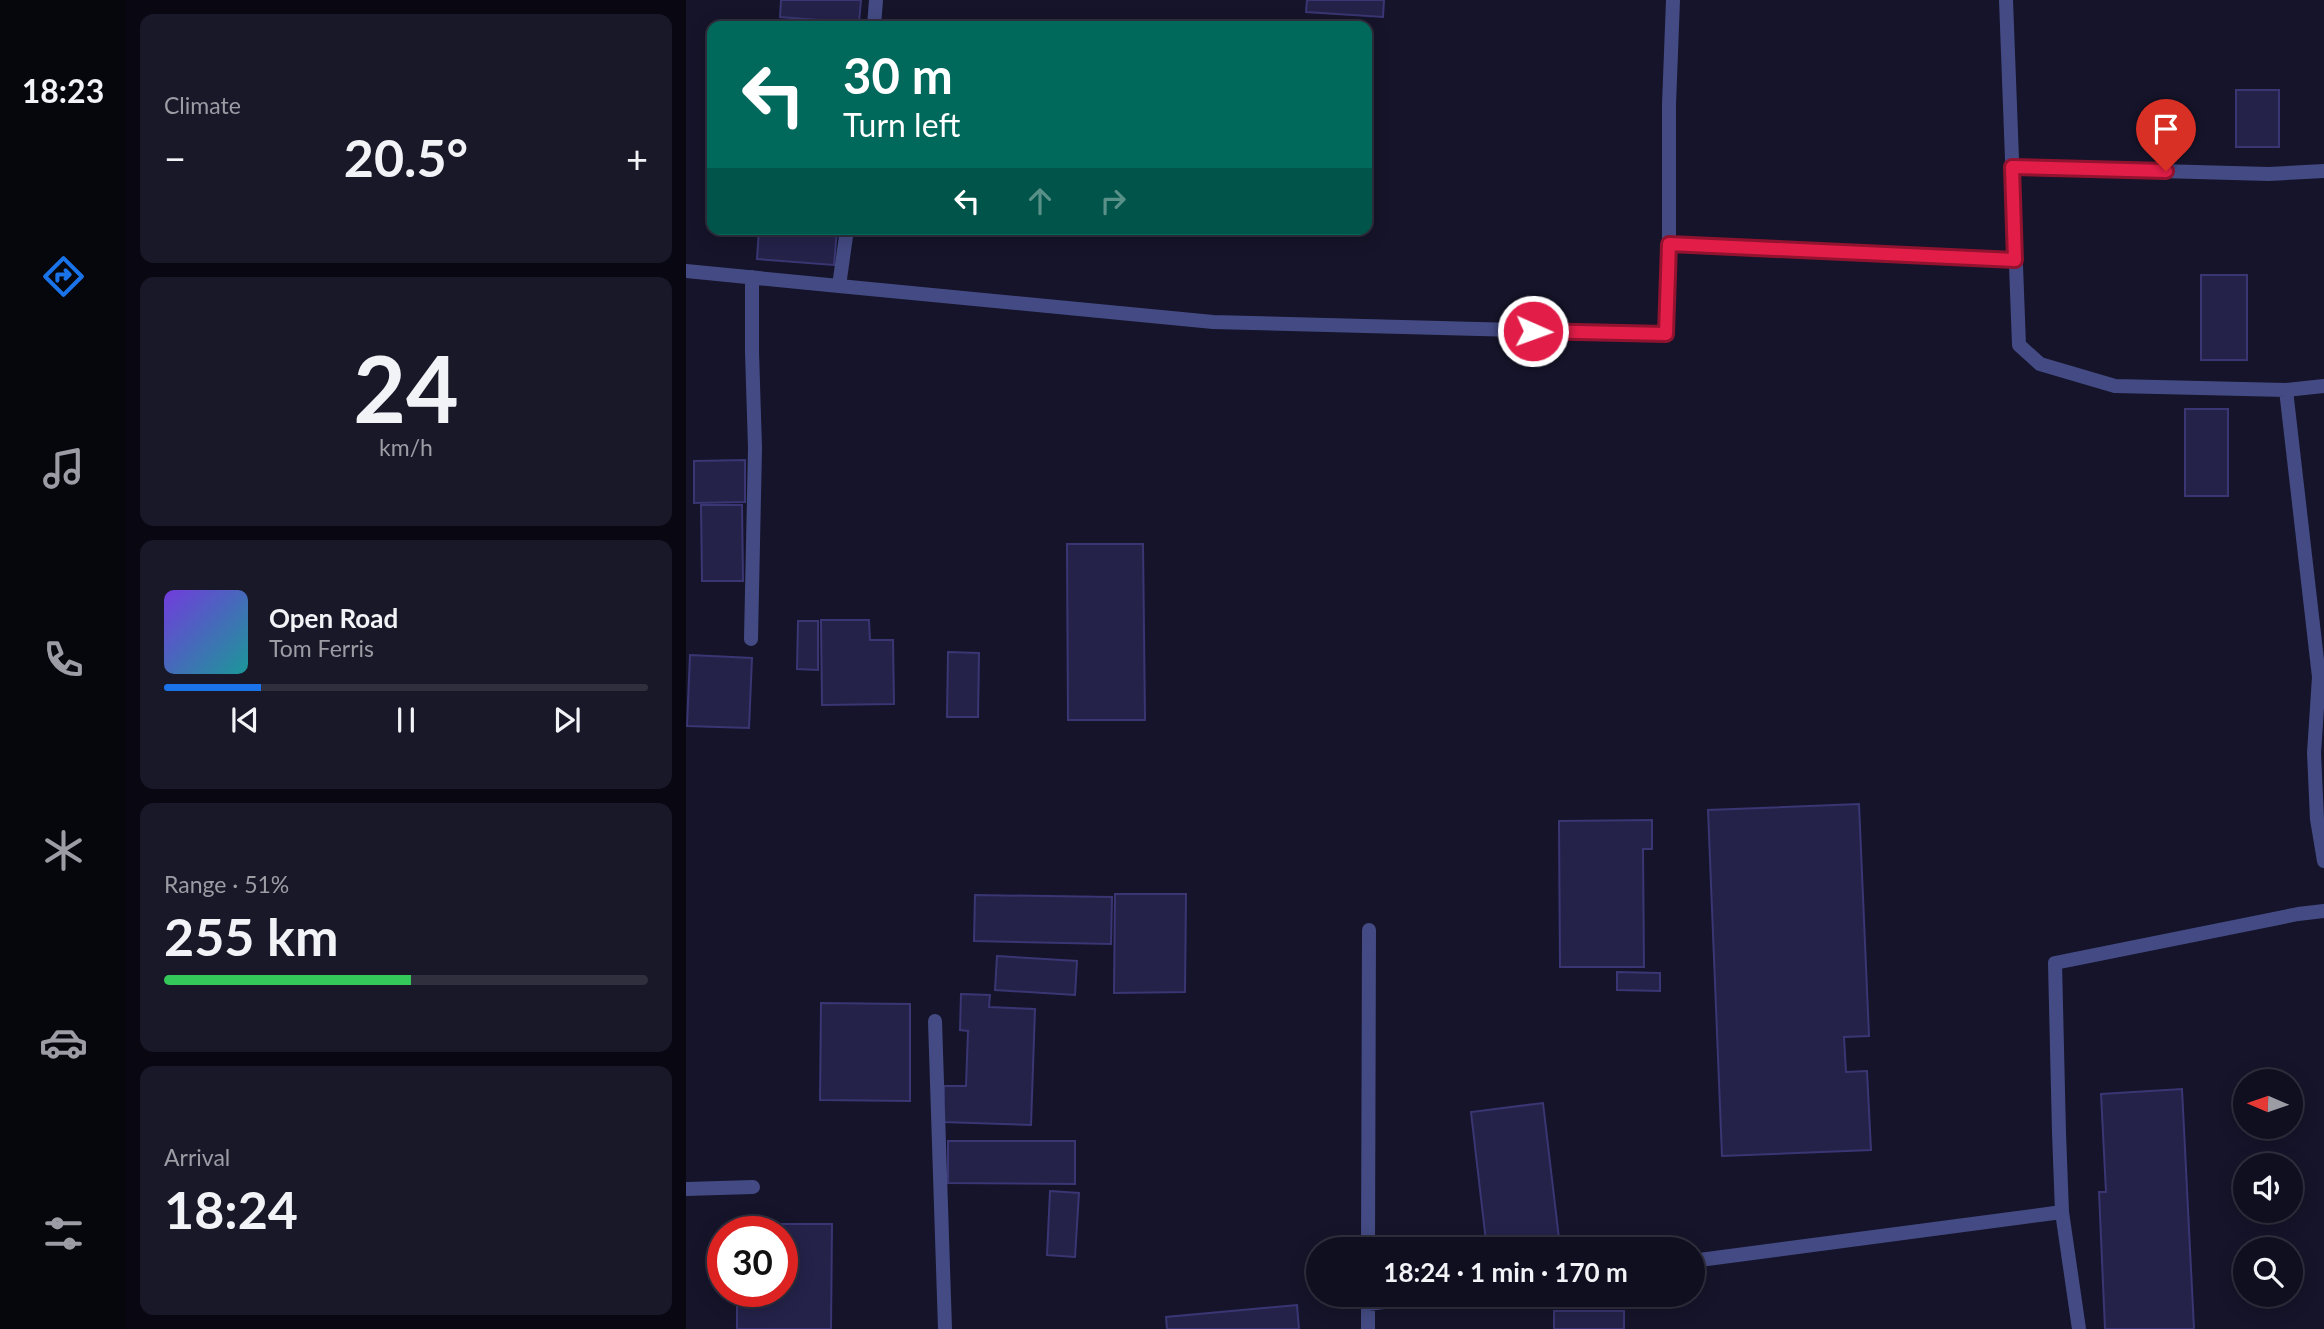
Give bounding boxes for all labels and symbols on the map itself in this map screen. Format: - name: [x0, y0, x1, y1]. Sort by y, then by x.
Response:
- pin: [2136, 99, 2196, 171]
- position arrow: [1496, 294, 1570, 368]
- north arrow: [2233, 1069, 2303, 1139]
- speed limit sign: 30: [707, 1216, 798, 1307]

